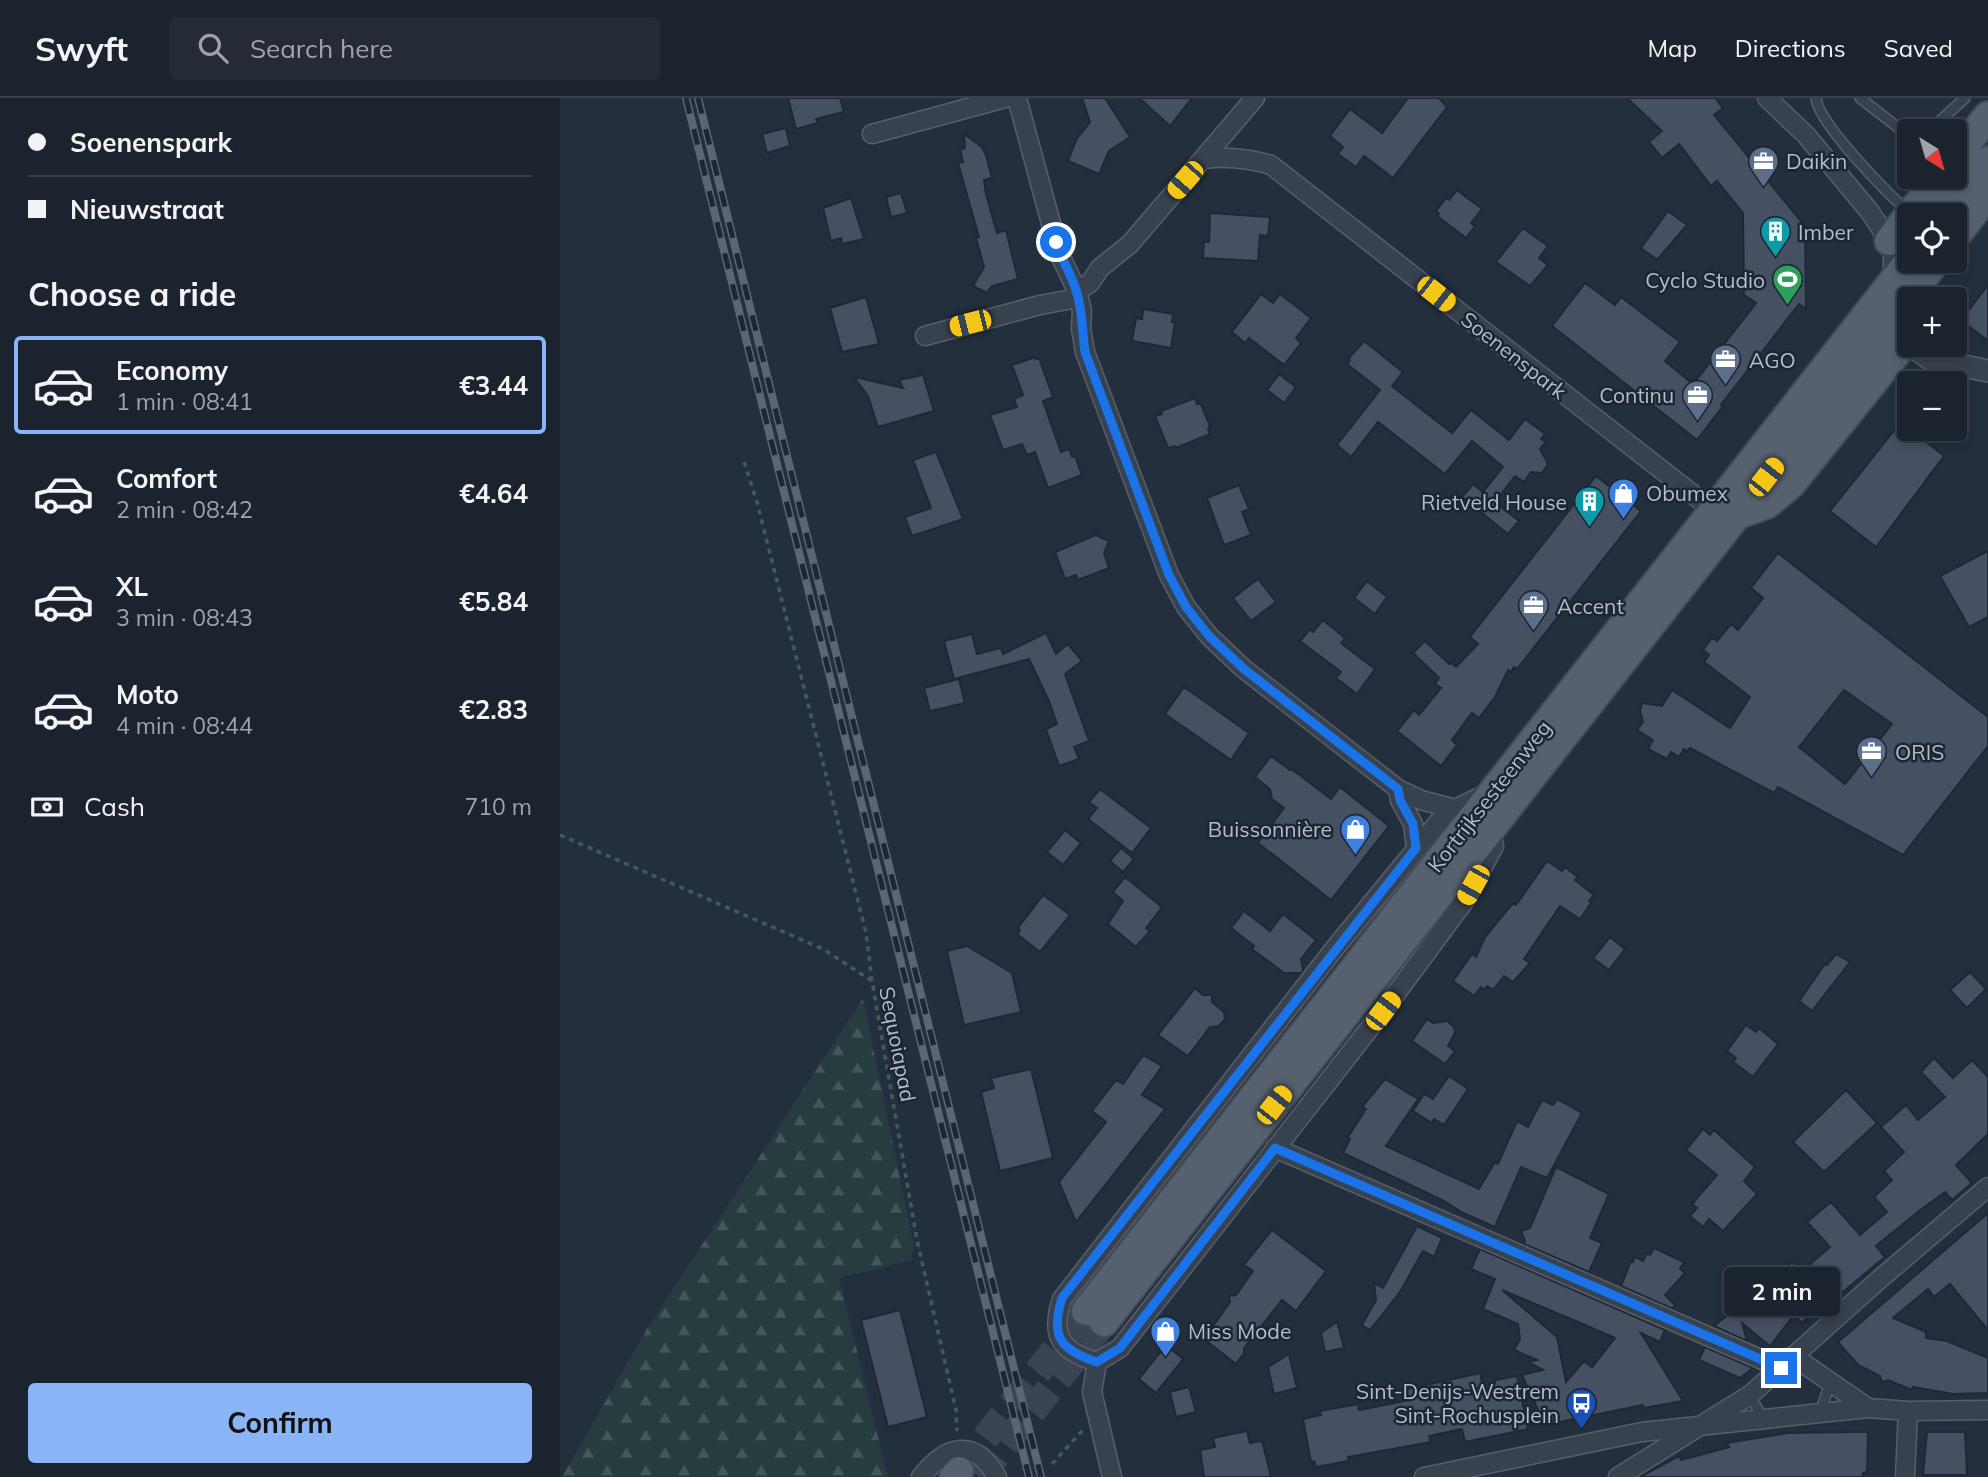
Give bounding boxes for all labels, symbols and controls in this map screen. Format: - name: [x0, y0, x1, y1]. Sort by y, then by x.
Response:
- search box: [170, 17, 660, 80]
- text: Swyft: [35, 28, 128, 69]
- icon: search: [194, 29, 232, 67]
- text: Search here: [250, 32, 393, 65]
- text: Map: [1647, 33, 1697, 63]
- text: Directions: [1735, 33, 1846, 63]
- text: Saved: [1884, 33, 1953, 63]
- north arrow: [1897, 119, 1967, 189]
- map controls: [1897, 119, 1967, 441]
- text: Soenenspark: [70, 126, 232, 159]
- office icon: Daikin: [1746, 144, 1780, 188]
- place label: Daikin: [1786, 148, 1847, 174]
- car: [1164, 157, 1207, 203]
- text: Nieuwstraat: [70, 193, 224, 226]
- button: locate: [1897, 203, 1967, 273]
- building icon: Imber: [1758, 215, 1792, 259]
- place label: Imber: [1798, 219, 1854, 245]
- route start: [1040, 226, 1072, 258]
- sports icon: Cyclo Studio: [1771, 263, 1805, 307]
- place label: Cyclo Studio: [1645, 267, 1765, 293]
- car: [1413, 273, 1460, 315]
- text: Choose a ride: [28, 274, 236, 314]
- button: +: [1897, 287, 1967, 357]
- street label: Soenenspark: [1456, 306, 1572, 404]
- car: [948, 308, 993, 338]
- office icon: AGO: [1709, 343, 1743, 387]
- place label: AGO: [1749, 347, 1796, 373]
- icon: car: [32, 354, 95, 417]
- text: Economy: [116, 354, 228, 387]
- text: €3.44: [459, 369, 528, 402]
- button: −: [1897, 371, 1967, 441]
- office icon: Continu: [1680, 378, 1714, 422]
- place label: Continu: [1599, 382, 1674, 408]
- text: 1 min · 08:41: [116, 387, 253, 416]
- car: [1745, 454, 1788, 500]
- icon: car: [32, 462, 95, 525]
- text: Comfort: [116, 462, 217, 495]
- shop icon: Obumex: [1606, 476, 1640, 520]
- text: €4.64: [459, 477, 528, 510]
- place label: Obumex: [1646, 480, 1728, 506]
- building icon: Rietveld House: [1573, 485, 1607, 529]
- place label: Rietveld House: [1421, 489, 1567, 515]
- text: 2 min · 08:42: [116, 495, 253, 524]
- icon: car: [32, 570, 95, 633]
- text: XL: [116, 570, 148, 603]
- text: €5.84: [459, 585, 528, 618]
- office icon: Accent: [1517, 589, 1551, 633]
- place label: Accent: [1557, 593, 1624, 619]
- text: 3 min · 08:43: [116, 603, 253, 632]
- icon: car: [32, 678, 95, 741]
- text: Moto: [116, 678, 179, 711]
- text: €2.83: [459, 693, 528, 726]
- text: 4 min · 08:44: [116, 711, 253, 740]
- street label: Kortrijksesteenweg: [1422, 715, 1556, 877]
- office icon: ORIS: [1855, 735, 1889, 779]
- place label: ORIS: [1895, 739, 1944, 765]
- icon: cash: [28, 788, 66, 826]
- text: Cash: [84, 790, 145, 823]
- text: 710 m: [464, 792, 532, 821]
- shop icon: Buissonnière: [1338, 812, 1372, 856]
- place label: Buissonnière: [1208, 816, 1332, 842]
- car: [1454, 862, 1493, 908]
- street label: Sequoiapad: [874, 984, 922, 1104]
- car: [1362, 988, 1405, 1034]
- car: [1253, 1082, 1296, 1128]
- callout: 2 min: [1723, 1266, 1839, 1316]
- text: 2 min: [1752, 1277, 1812, 1306]
- shop icon: Miss Mode: [1148, 1314, 1182, 1358]
- place label: Miss Mode: [1188, 1318, 1291, 1344]
- route end: [1765, 1352, 1797, 1384]
- place label: Sint-Denijs-Westrem Sint-Rochusplein: [1356, 1378, 1559, 1428]
- button: Confirm: [28, 1383, 532, 1463]
- bus stop icon: Sint-Denijs-Westrem Sint-Rochusplein: [1565, 1386, 1599, 1430]

